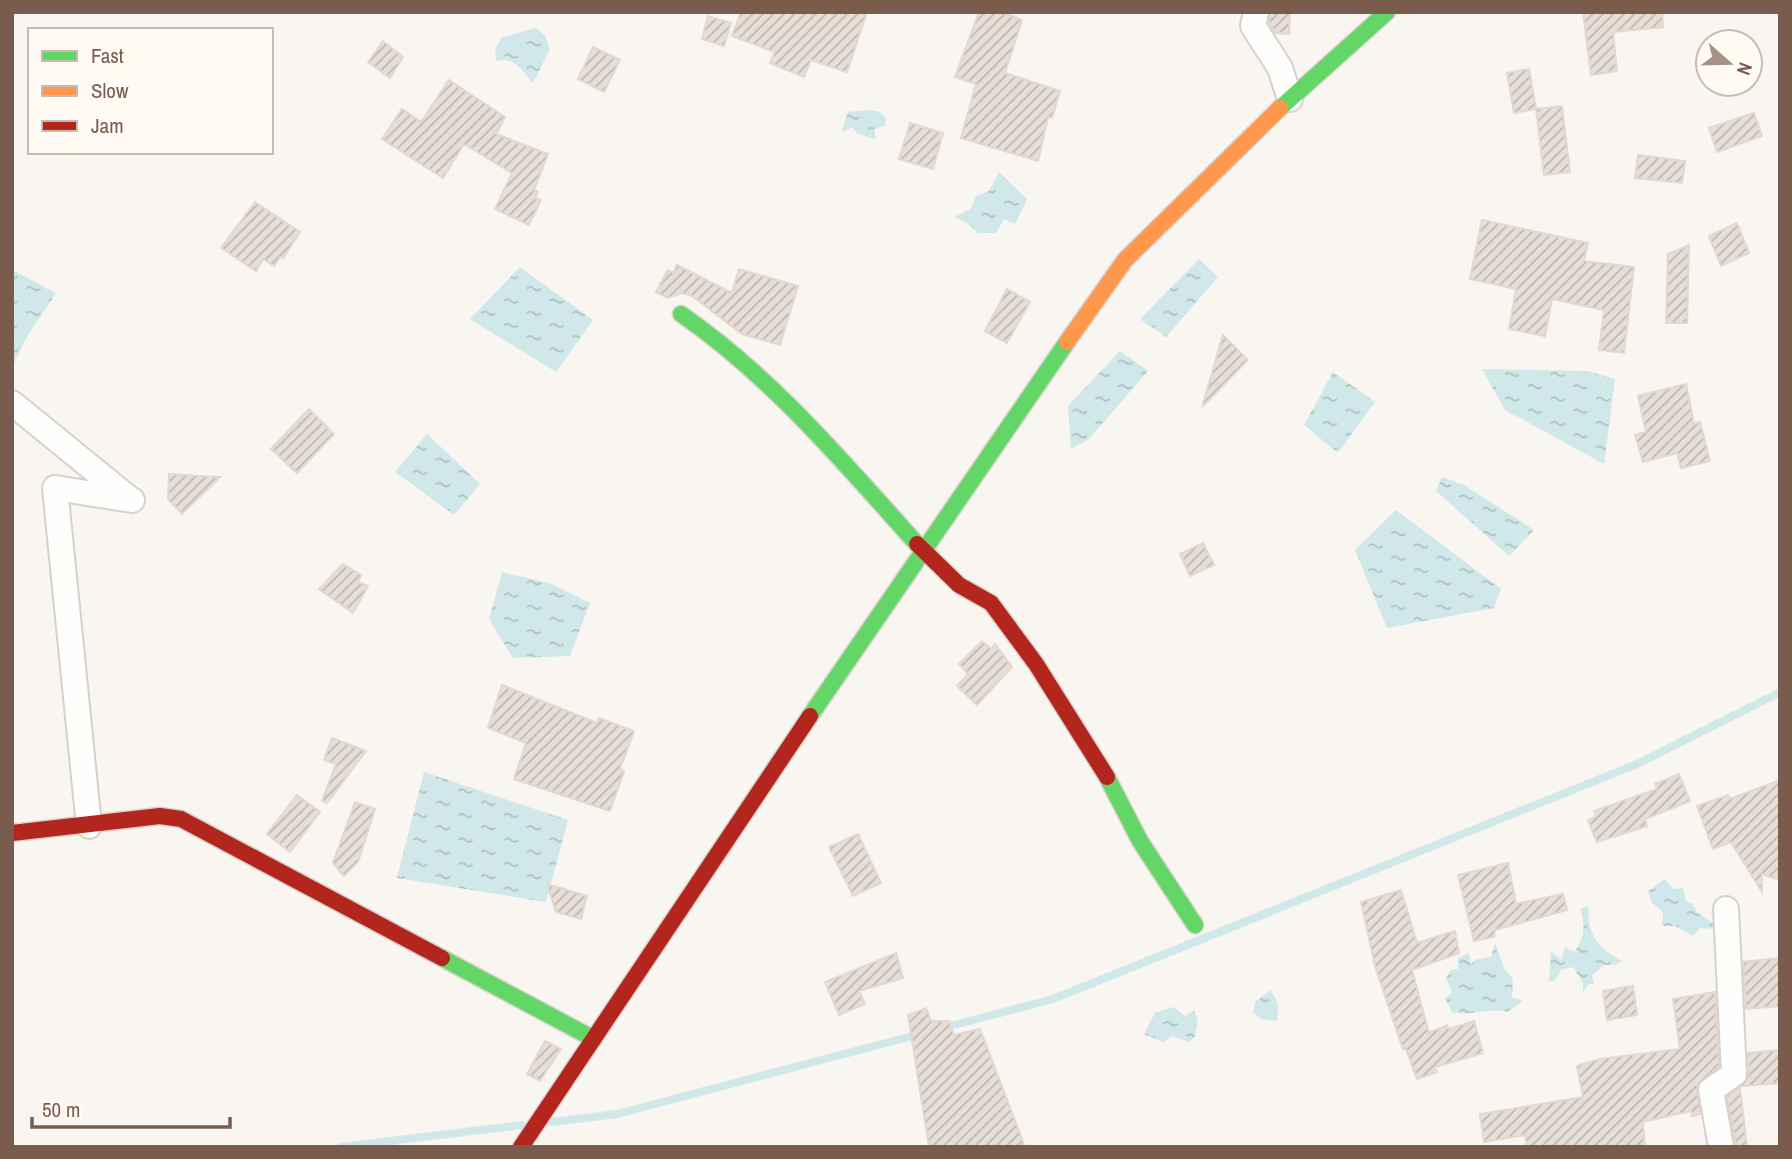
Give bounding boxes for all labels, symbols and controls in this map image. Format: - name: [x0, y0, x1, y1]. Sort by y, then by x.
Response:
- legend: [28, 28, 273, 154]
- north arrow: [1694, 28, 1764, 98]
- text: Fast: [91, 41, 124, 70]
- text: N: [1731, 59, 1759, 79]
- text: Slow: [91, 76, 129, 105]
- text: Jam: [91, 111, 124, 140]
- scale bar: [32, 1086, 229, 1130]
- text: 50 m: [42, 1095, 80, 1124]

